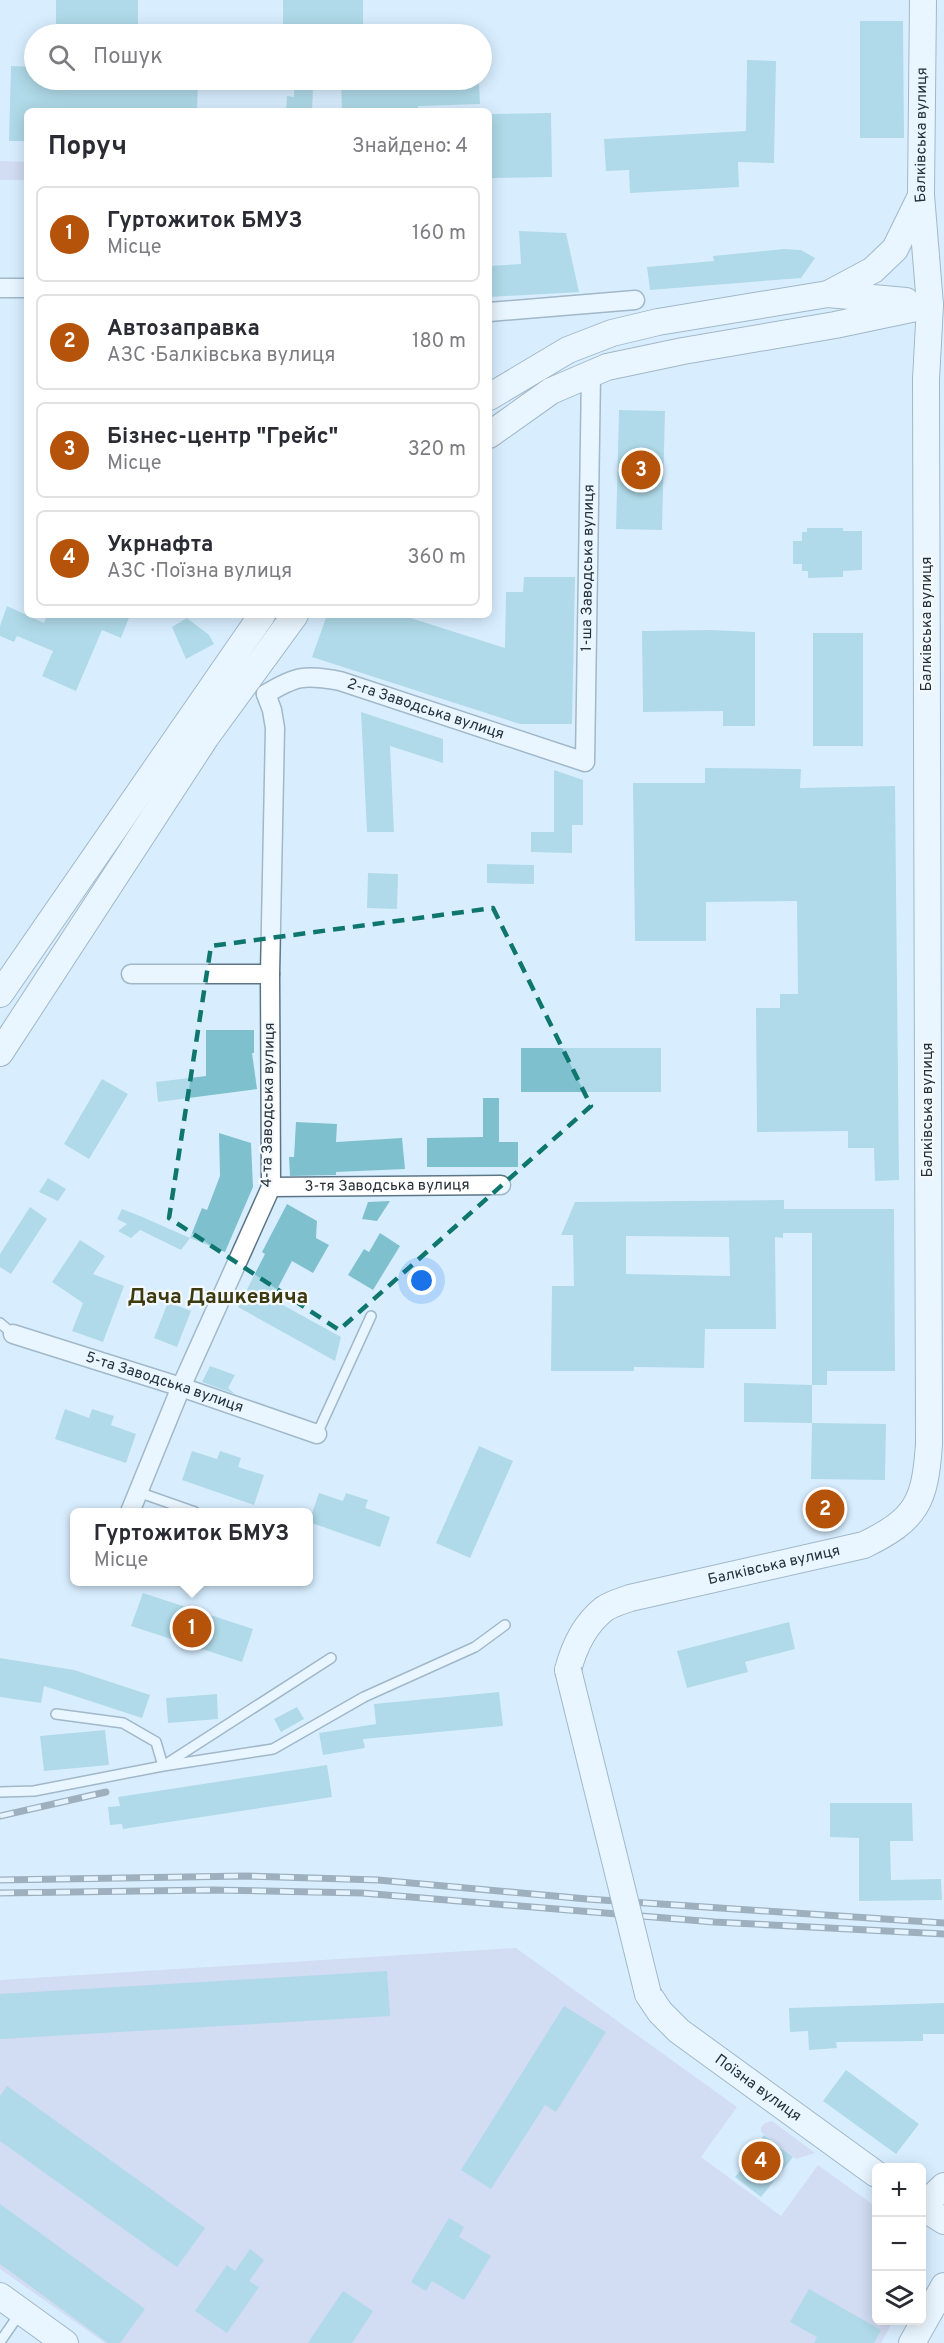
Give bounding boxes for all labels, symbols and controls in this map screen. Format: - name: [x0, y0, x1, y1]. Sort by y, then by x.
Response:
- search box: [24, 24, 492, 90]
- icon: search: [45, 41, 78, 74]
- text: Пошук: [93, 44, 163, 71]
- street label: Балківська вулиця: [911, 67, 932, 203]
- text: Поруч: [48, 131, 127, 164]
- text: Знайдено: 4: [352, 134, 468, 160]
- text: Гуртожиток БМУЗ: [107, 208, 302, 235]
- text: 1: [66, 221, 74, 247]
- text: 160 m: [412, 221, 466, 247]
- text: Місце: [107, 235, 161, 261]
- text: Автозаправка: [107, 316, 260, 343]
- text: 2: [63, 329, 76, 355]
- text: 180 m: [412, 329, 466, 355]
- text: АЗС · Балківська вулиця: [107, 343, 335, 369]
- text: Бізнес-центр "Грейс": [107, 424, 338, 451]
- text: 3: [64, 437, 76, 463]
- text: 320 m: [408, 437, 466, 463]
- pin: 3: [622, 448, 660, 492]
- text: Місце: [107, 451, 161, 477]
- street label: 1-ша Заводська вулиця: [577, 484, 599, 652]
- text: Укрнафта: [107, 532, 213, 559]
- text: 4: [63, 545, 76, 571]
- text: 360 m: [408, 545, 466, 571]
- street label: Балківська вулиця: [918, 556, 937, 692]
- text: АЗС · Поїзна вулиця: [107, 559, 292, 585]
- street label: 2-га Заводська вулиця: [345, 674, 507, 744]
- street label: 4-та Заводська вулиця: [258, 1022, 280, 1188]
- street label: Балківська вулиця: [919, 1042, 938, 1178]
- street label: 3-тя Заводська вулиця: [304, 1176, 470, 1196]
- your location: [407, 1266, 436, 1295]
- district label: Дача Дашкевича: [128, 1284, 308, 1311]
- street label: 5-та Заводська вулиця: [83, 1348, 246, 1417]
- pin: 2: [806, 1486, 844, 1532]
- popup: [70, 1508, 313, 1586]
- text: Гуртожиток БМУЗ: [94, 1521, 289, 1548]
- street label: Балківська вулиця: [706, 1541, 842, 1590]
- text: Місце: [94, 1548, 148, 1574]
- pin: 1: [172, 1606, 212, 1650]
- street label: Поїзна вулиця: [711, 2050, 805, 2126]
- pin: 4: [742, 2138, 780, 2184]
- map controls: [872, 2163, 926, 2325]
- button: +: [872, 2163, 926, 2217]
- button: −: [872, 2217, 926, 2271]
- button: layers: [872, 2271, 926, 2325]

